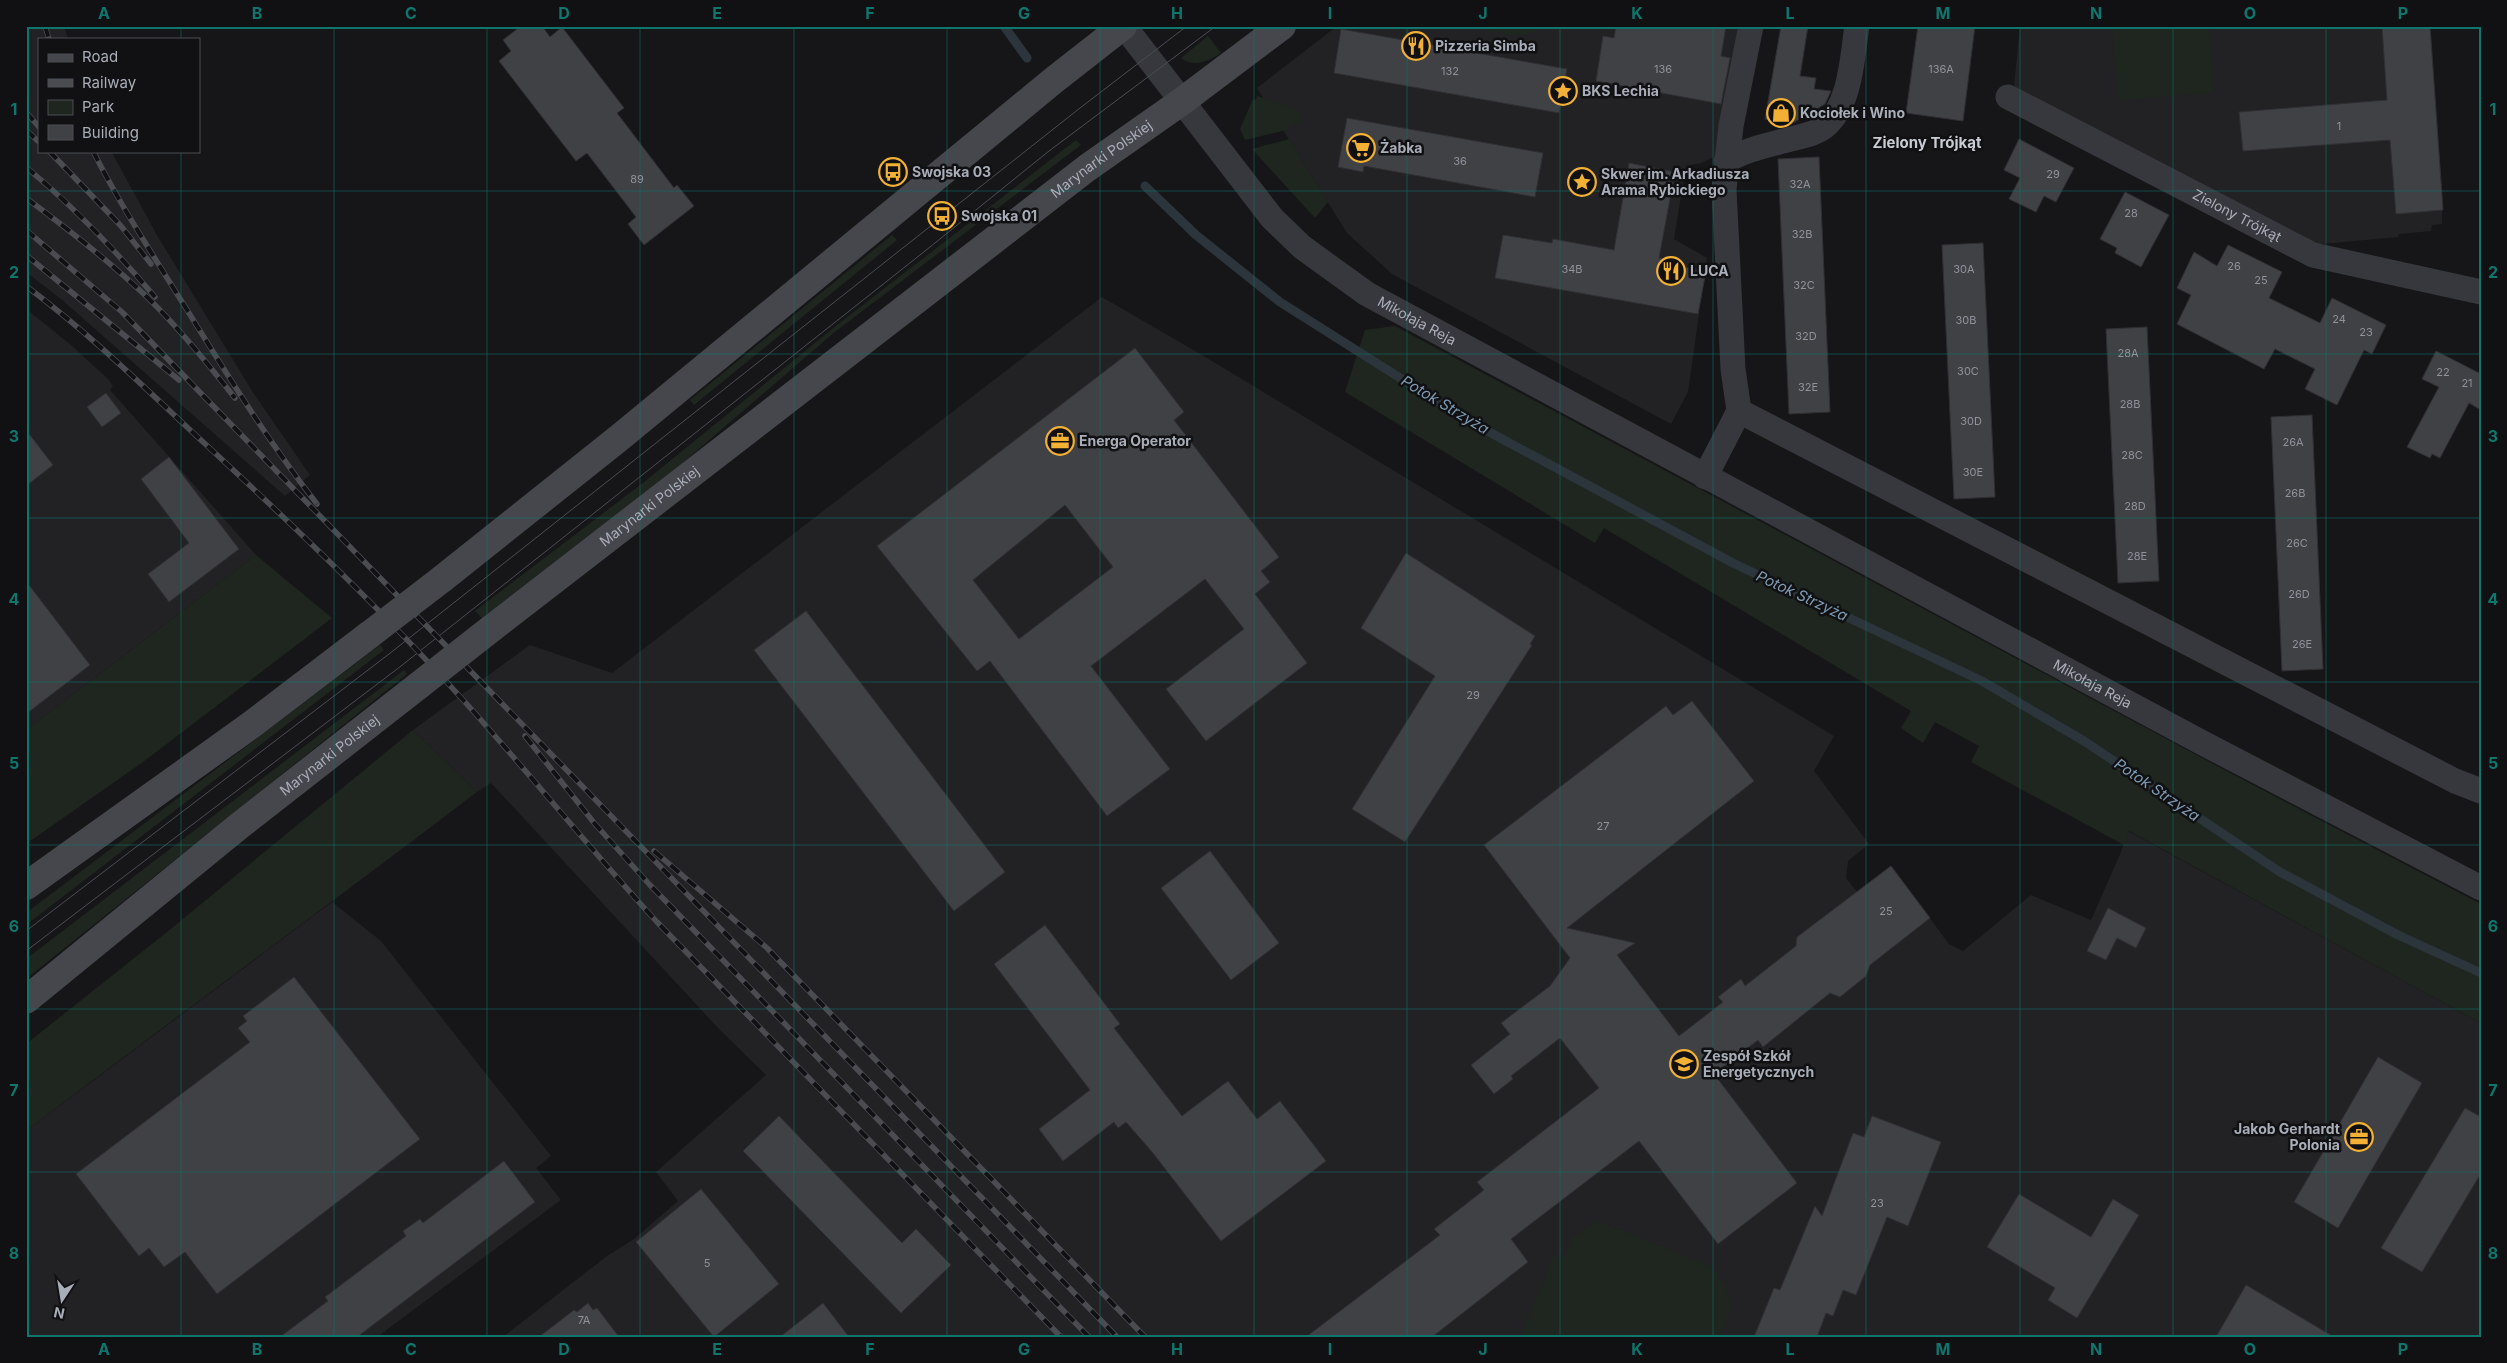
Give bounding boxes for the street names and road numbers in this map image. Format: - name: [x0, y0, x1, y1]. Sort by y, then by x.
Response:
- street label: Marynarki Polskiej: [1047, 116, 1155, 201]
- street label: Zielony Trójkąt: [2190, 185, 2285, 245]
- street label: Mikołaja Reja: [1375, 292, 1459, 348]
- street label: Marynarki Polskiej: [596, 462, 702, 550]
- street label: Mikołaja Reja: [2051, 655, 2135, 711]
- street label: Marynarki Polskiej: [276, 711, 382, 799]

